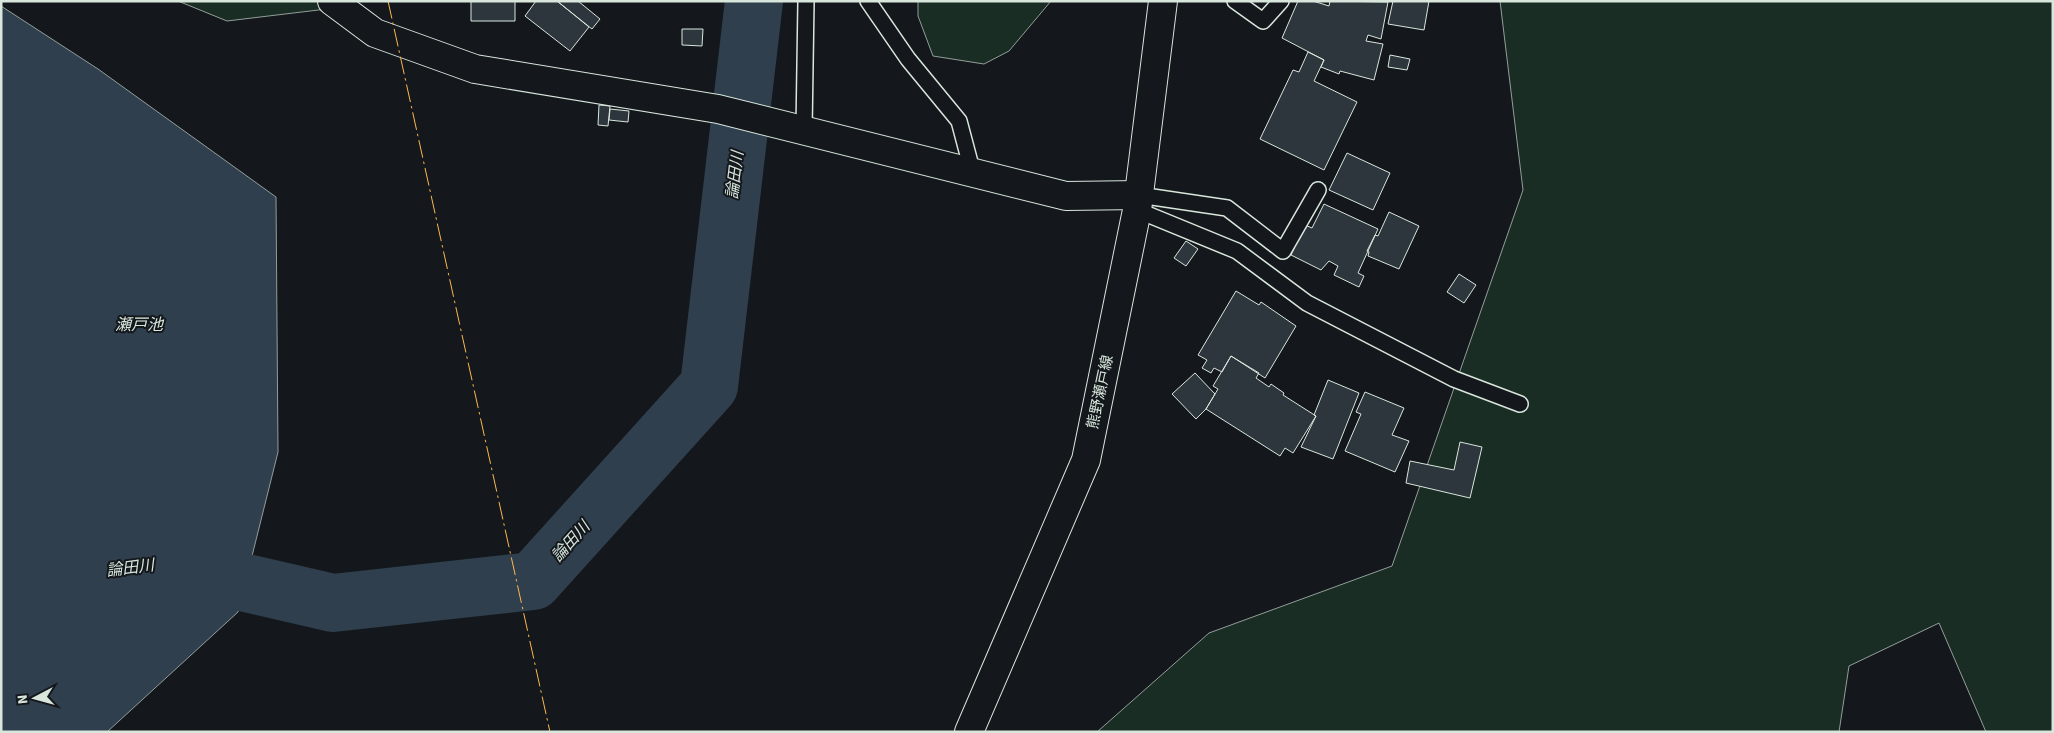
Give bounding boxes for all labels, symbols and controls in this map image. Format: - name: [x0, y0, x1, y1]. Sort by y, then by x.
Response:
- water label: 論田川: [721, 148, 749, 200]
- water label: 瀬戸池: [115, 314, 165, 336]
- street label: 熊野瀬戸線: [1082, 353, 1119, 431]
- water label: 論田川: [547, 515, 596, 567]
- water label: 論田川: [105, 554, 157, 582]
- north arrow: [10, 673, 60, 723]
- text: N: [13, 694, 33, 705]

